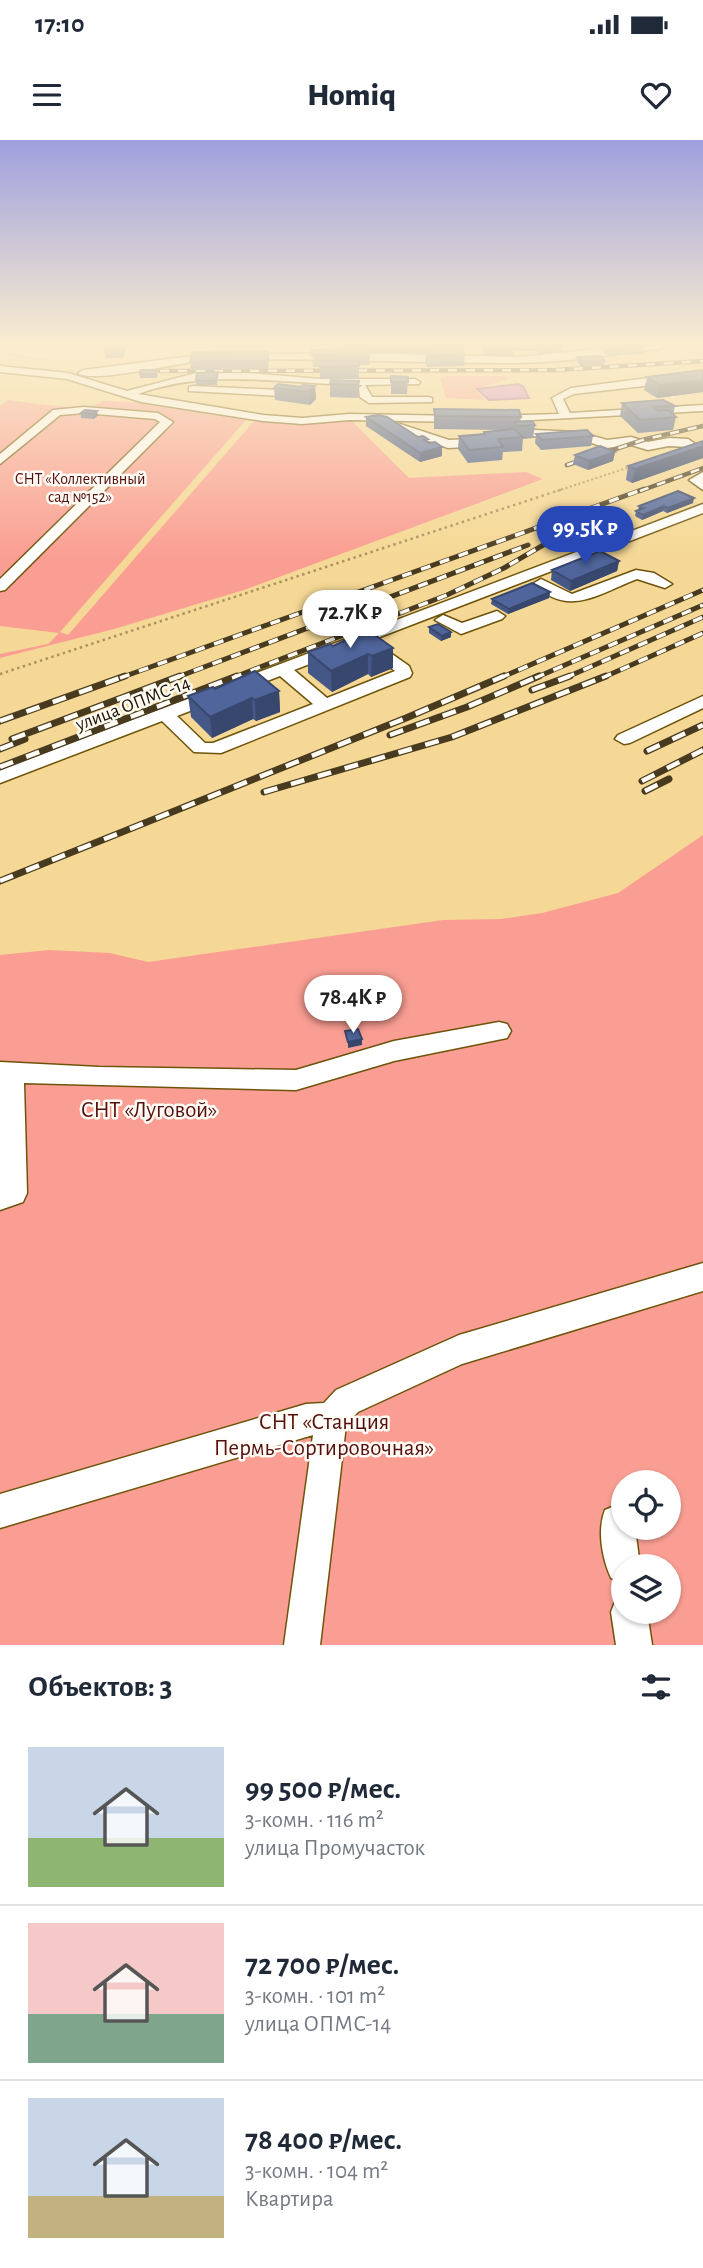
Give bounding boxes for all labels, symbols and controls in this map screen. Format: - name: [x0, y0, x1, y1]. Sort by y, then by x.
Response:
- text: 17:10: [35, 11, 84, 37]
- icon: menu: [28, 76, 66, 114]
- icon: heart: [637, 76, 675, 114]
- text: Homiq: [307, 79, 396, 111]
- park label: СНТ «Коллективный сад №152»: [15, 471, 145, 505]
- pin: 99.5K ₽: [520, 506, 650, 566]
- text: 99.5K ₽: [552, 517, 618, 540]
- pin: 72.7K ₽: [285, 590, 415, 650]
- text: 72.7K ₽: [318, 601, 382, 624]
- street label: улица ОПМС-14: [72, 673, 193, 735]
- pin: 78.4K ₽: [288, 976, 418, 1035]
- text: 78.4K ₽: [320, 986, 386, 1009]
- park label: СНТ «Луговой»: [81, 1099, 217, 1122]
- park label: СНТ «Станция Пермь-Сортировочная»: [214, 1411, 434, 1460]
- map controls: [611, 1470, 681, 1624]
- button: locate: [611, 1470, 681, 1540]
- button: layers: [611, 1554, 681, 1624]
- icon: filters: [637, 1668, 675, 1706]
- text: Объектов: 3: [28, 1672, 172, 1702]
- text: 99 500 ₽/мес.: [245, 1774, 401, 1804]
- icon: home: [84, 1775, 168, 1859]
- text: 3-комн. · 116 m²: [245, 1809, 384, 1832]
- text: улица Промучасток: [245, 1837, 425, 1860]
- text: 72 700 ₽/мес.: [245, 1950, 399, 1980]
- icon: home: [84, 1951, 168, 2035]
- text: 3-комн. · 101 m²: [245, 1985, 385, 2008]
- text: улица ОПМС-14: [245, 2013, 391, 2036]
- text: 78 400 ₽/мес.: [245, 2125, 402, 2155]
- icon: home: [84, 2126, 168, 2210]
- text: 3-комн. · 104 m²: [245, 2160, 388, 2183]
- text: Квартира: [245, 2188, 333, 2211]

